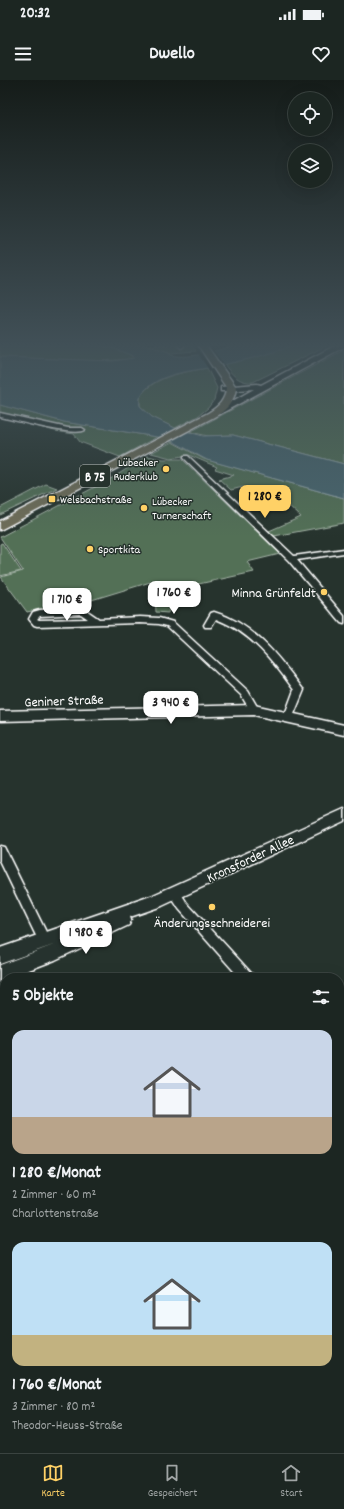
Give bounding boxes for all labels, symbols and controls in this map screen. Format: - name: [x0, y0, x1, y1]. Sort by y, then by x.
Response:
- text: 20:32: [20, 3, 50, 25]
- text: Dwello: [149, 42, 195, 67]
- icon: menu: [12, 43, 34, 65]
- icon: heart: [310, 43, 332, 65]
- map controls: [288, 92, 332, 188]
- button: locate: [288, 92, 332, 136]
- button: layers: [288, 144, 332, 188]
- place label: Lübecker Ruderklub: [113, 455, 159, 486]
- marker: Lübecker Ruderklub: [161, 464, 171, 474]
- road number: B 75: [80, 465, 110, 487]
- pin: 1 280 €: [228, 485, 302, 519]
- text: 1 280 €: [248, 488, 282, 507]
- place label: Welsbachstraße: [60, 492, 132, 509]
- marker: Welsbachstraße: [47, 494, 57, 504]
- place label: Lübecker Turnerschaft: [152, 494, 212, 525]
- marker: Lübecker Turnerschaft: [139, 503, 149, 513]
- place label: Sportkita: [98, 542, 141, 559]
- marker: Sportkita: [85, 544, 95, 554]
- pin: 1 760 €: [137, 581, 211, 615]
- text: 1 760 €: [157, 584, 191, 603]
- place label: Minna Grünfeldt: [232, 584, 316, 604]
- marker: Minna Grünfeldt: [319, 587, 329, 597]
- pin: 1 710 €: [30, 588, 104, 622]
- text: 1 710 €: [52, 591, 82, 610]
- street label: Geniner Straße: [24, 691, 104, 713]
- pin: 3 940 €: [134, 691, 208, 725]
- text: 3 940 €: [152, 694, 190, 713]
- street label: Kronsforder Allee: [204, 831, 298, 889]
- marker: Änderungsschneiderei: [207, 902, 217, 912]
- place label: Änderungsschneiderei: [154, 914, 270, 934]
- pin: 1 980 €: [49, 921, 123, 955]
- text: 1 980 €: [69, 924, 103, 943]
- text: 5 Objekte: [12, 985, 74, 1009]
- icon: filters: [310, 986, 332, 1008]
- icon: home: [136, 1056, 208, 1128]
- text: 1 280 €/Monat: [12, 1162, 101, 1186]
- text: 2 Zimmer · 60 m²: [12, 1186, 96, 1205]
- text: Charlottenstraße: [12, 1205, 99, 1224]
- icon: home: [136, 1268, 208, 1340]
- text: 1 760 €/Monat: [12, 1374, 102, 1398]
- text: 3 Zimmer · 80 m²: [12, 1398, 95, 1417]
- text: Theodor-Heuss-Straße: [12, 1417, 123, 1436]
- tab: Karte: [42, 1462, 65, 1502]
- tab: Gespeichert: [148, 1462, 197, 1502]
- tab: Start: [280, 1462, 302, 1502]

